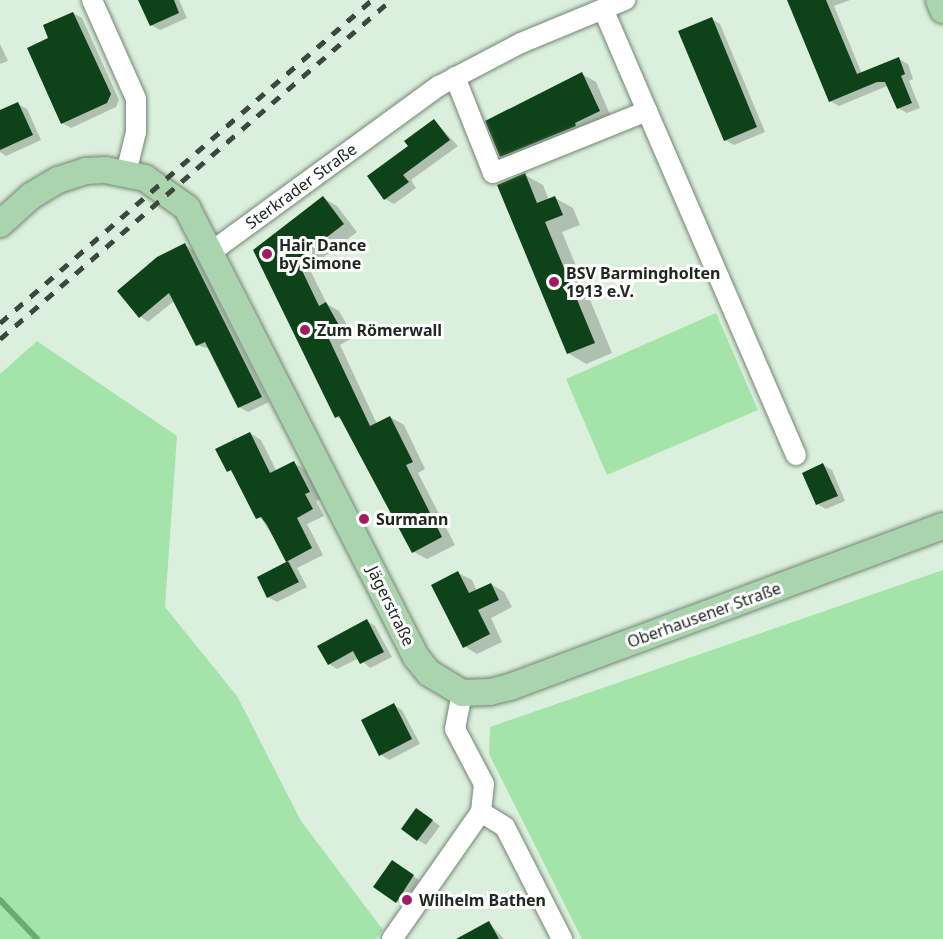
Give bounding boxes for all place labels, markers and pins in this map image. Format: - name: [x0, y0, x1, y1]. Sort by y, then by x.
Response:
- place label: Hair Dance by Simone: [279, 235, 366, 273]
- marker: Hair Dance by Simone: [260, 247, 274, 261]
- place label: BSV Barmingholten 1913 e.V.: [566, 263, 720, 301]
- marker: BSV Barmingholten 1913 e.V.: [547, 275, 561, 289]
- place label: Zum Römerwall: [317, 320, 442, 340]
- marker: Zum Römerwall: [298, 323, 312, 337]
- place label: Surmann: [376, 509, 448, 529]
- marker: Surmann: [357, 512, 371, 526]
- place label: Wilhelm Bathen: [419, 890, 546, 910]
- marker: Wilhelm Bathen: [400, 893, 414, 907]

